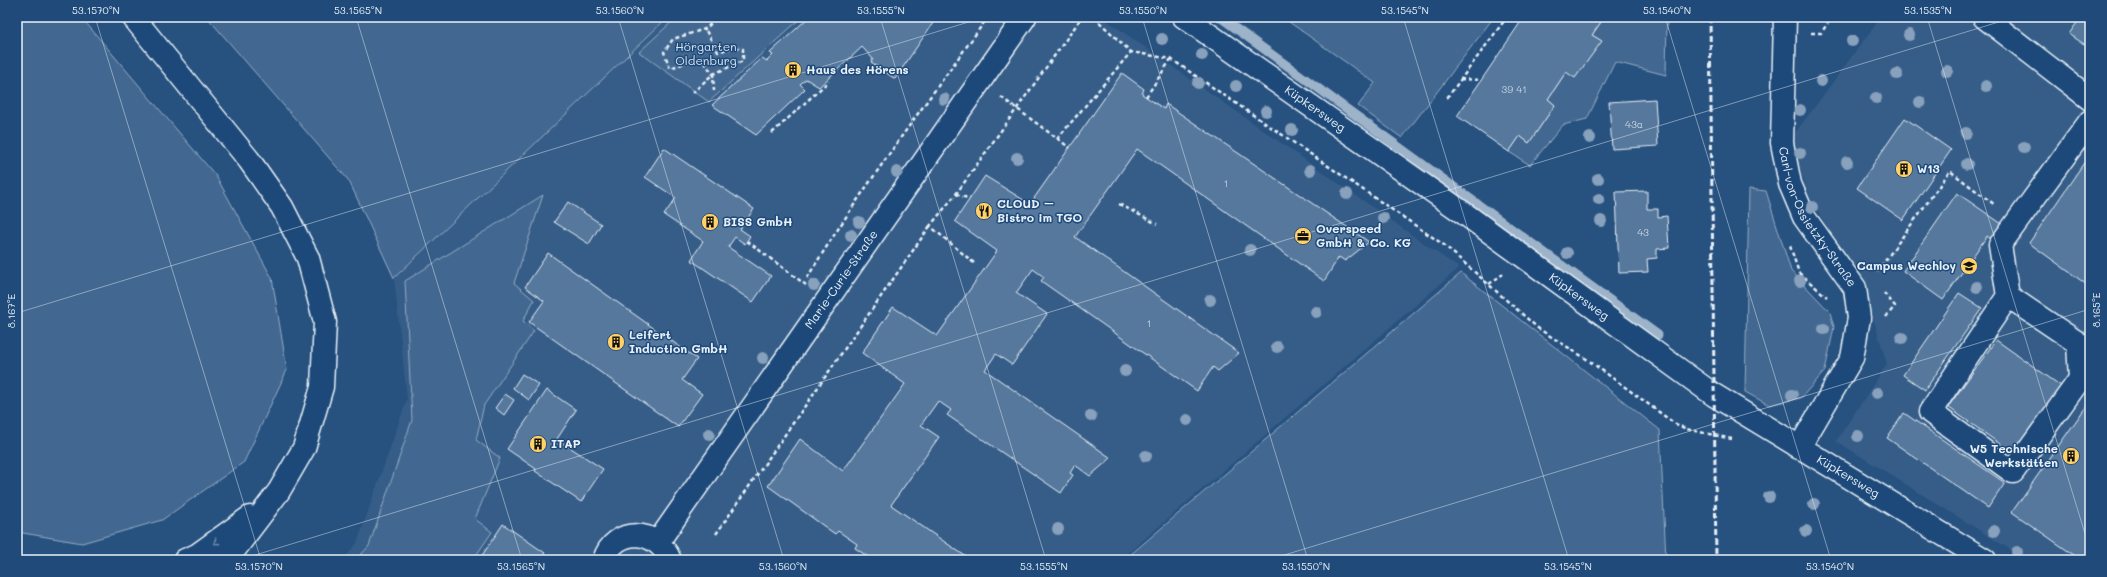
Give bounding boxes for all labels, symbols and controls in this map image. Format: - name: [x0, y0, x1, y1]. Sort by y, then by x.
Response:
- text: 53.1570°N: [72, 3, 120, 17]
- text: 53.1565°N: [334, 3, 382, 17]
- text: 53.1560°N: [596, 3, 644, 17]
- text: 53.1555°N: [857, 3, 905, 17]
- text: 53.1550°N: [1119, 3, 1167, 17]
- text: 53.1545°N: [1381, 3, 1429, 17]
- text: 53.1540°N: [1643, 3, 1691, 17]
- text: 53.1535°N: [1904, 3, 1952, 17]
- park label: Hörgarten Oldenburg: [675, 38, 737, 68]
- building icon: Haus des Hörens: [783, 60, 803, 80]
- place label: Haus des Hörens: [806, 61, 909, 77]
- street label: Küpkersweg: [1282, 81, 1349, 135]
- house number: 39 41: [1501, 82, 1527, 96]
- house number: 43a: [1625, 117, 1643, 131]
- street label: Carl-von-Ossietzky-Straße: [1776, 145, 1861, 290]
- building icon: W13: [1894, 159, 1914, 179]
- place label: W13: [1917, 160, 1940, 176]
- house number: 1: [1224, 176, 1228, 190]
- place label: CLOUD – Bistro im TGO: [997, 195, 1083, 225]
- restaurant icon: CLOUD – Bistro im TGO: [974, 201, 994, 221]
- building icon: BISS GmbH: [700, 212, 720, 232]
- place label: BISS GmbH: [723, 213, 793, 229]
- place label: Overspeed GmbH & Co. KG: [1316, 220, 1411, 250]
- house number: 43: [1637, 225, 1649, 239]
- office icon: Overspeed GmbH & Co. KG: [1293, 226, 1313, 246]
- street label: Marie-Curie-Straße: [800, 227, 881, 332]
- school or university icon: Campus Wechloy: [1959, 256, 1979, 276]
- place label: Campus Wechloy: [1857, 257, 1956, 273]
- street label: Küpkersweg: [1546, 269, 1613, 323]
- text: 8.165°E: [2089, 292, 2103, 327]
- text: 8.167°E: [4, 293, 18, 328]
- house number: 1: [1147, 316, 1151, 330]
- place label: Leifert Induction GmbH: [629, 326, 728, 356]
- building icon: Leifert Induction GmbH: [606, 332, 626, 352]
- building icon: ITAP: [528, 434, 548, 454]
- place label: ITAP: [551, 435, 581, 451]
- place label: W5 Technische Werkstätten: [1970, 440, 2058, 470]
- building icon: W5 Technische Werkstätten: [2061, 446, 2081, 466]
- street label: Küpkersweg: [1814, 451, 1883, 501]
- one-way arrow: [213, 537, 220, 545]
- text: 53.1570°N: [235, 559, 283, 573]
- text: 53.1565°N: [497, 559, 545, 573]
- text: 53.1560°N: [759, 559, 807, 573]
- text: 53.1555°N: [1020, 559, 1068, 573]
- text: 53.1550°N: [1282, 559, 1330, 573]
- text: 53.1545°N: [1544, 559, 1592, 573]
- text: 53.1540°N: [1806, 559, 1854, 573]

